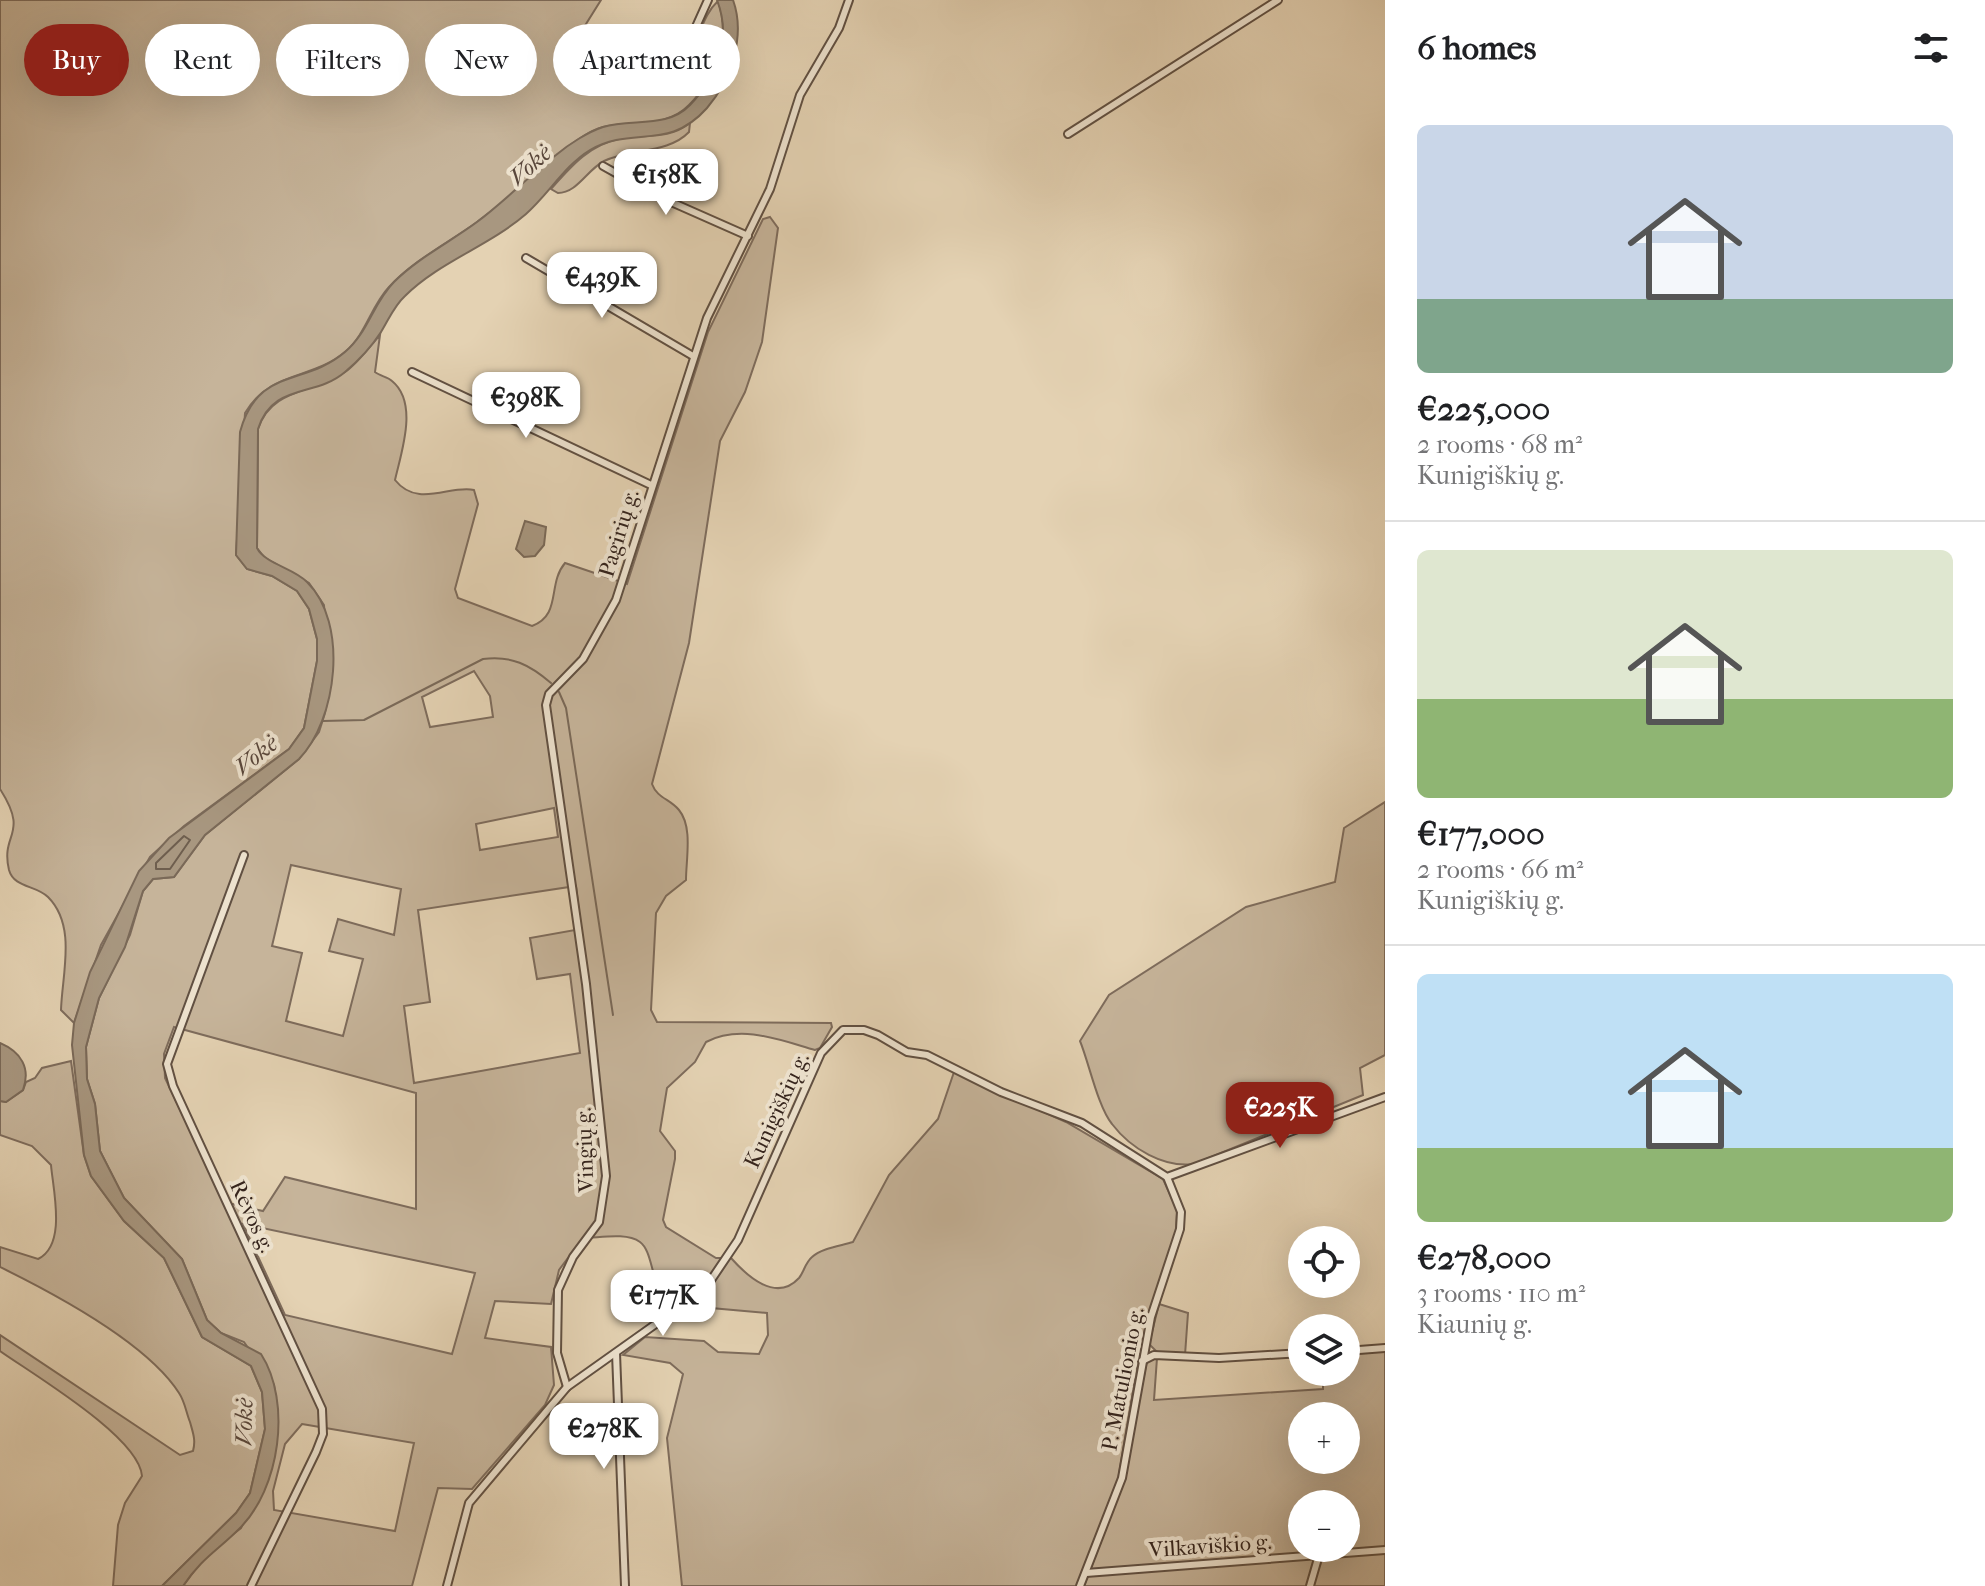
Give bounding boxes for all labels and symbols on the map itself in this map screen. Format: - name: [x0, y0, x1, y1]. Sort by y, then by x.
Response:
- water label: Vokė: [503, 138, 558, 191]
- pin: €158K: [610, 149, 722, 217]
- pin: €439K: [546, 252, 658, 320]
- pin: €398K: [470, 372, 582, 440]
- street label: Pagirių g.: [593, 486, 645, 580]
- water label: Vokė: [229, 728, 284, 781]
- street label: Kunigiškių g.: [739, 1049, 815, 1172]
- pin: €225K: [1224, 1082, 1336, 1150]
- street label: Vingių g.: [571, 1107, 600, 1194]
- street label: Rėvos g.: [224, 1176, 280, 1257]
- pin: €177K: [607, 1270, 719, 1338]
- street label: P. Matulionio g.: [1096, 1305, 1150, 1453]
- water label: Vokė: [230, 1397, 258, 1446]
- pin: €278K: [548, 1403, 660, 1471]
- street label: Vilkaviškio g.: [1147, 1529, 1272, 1563]

